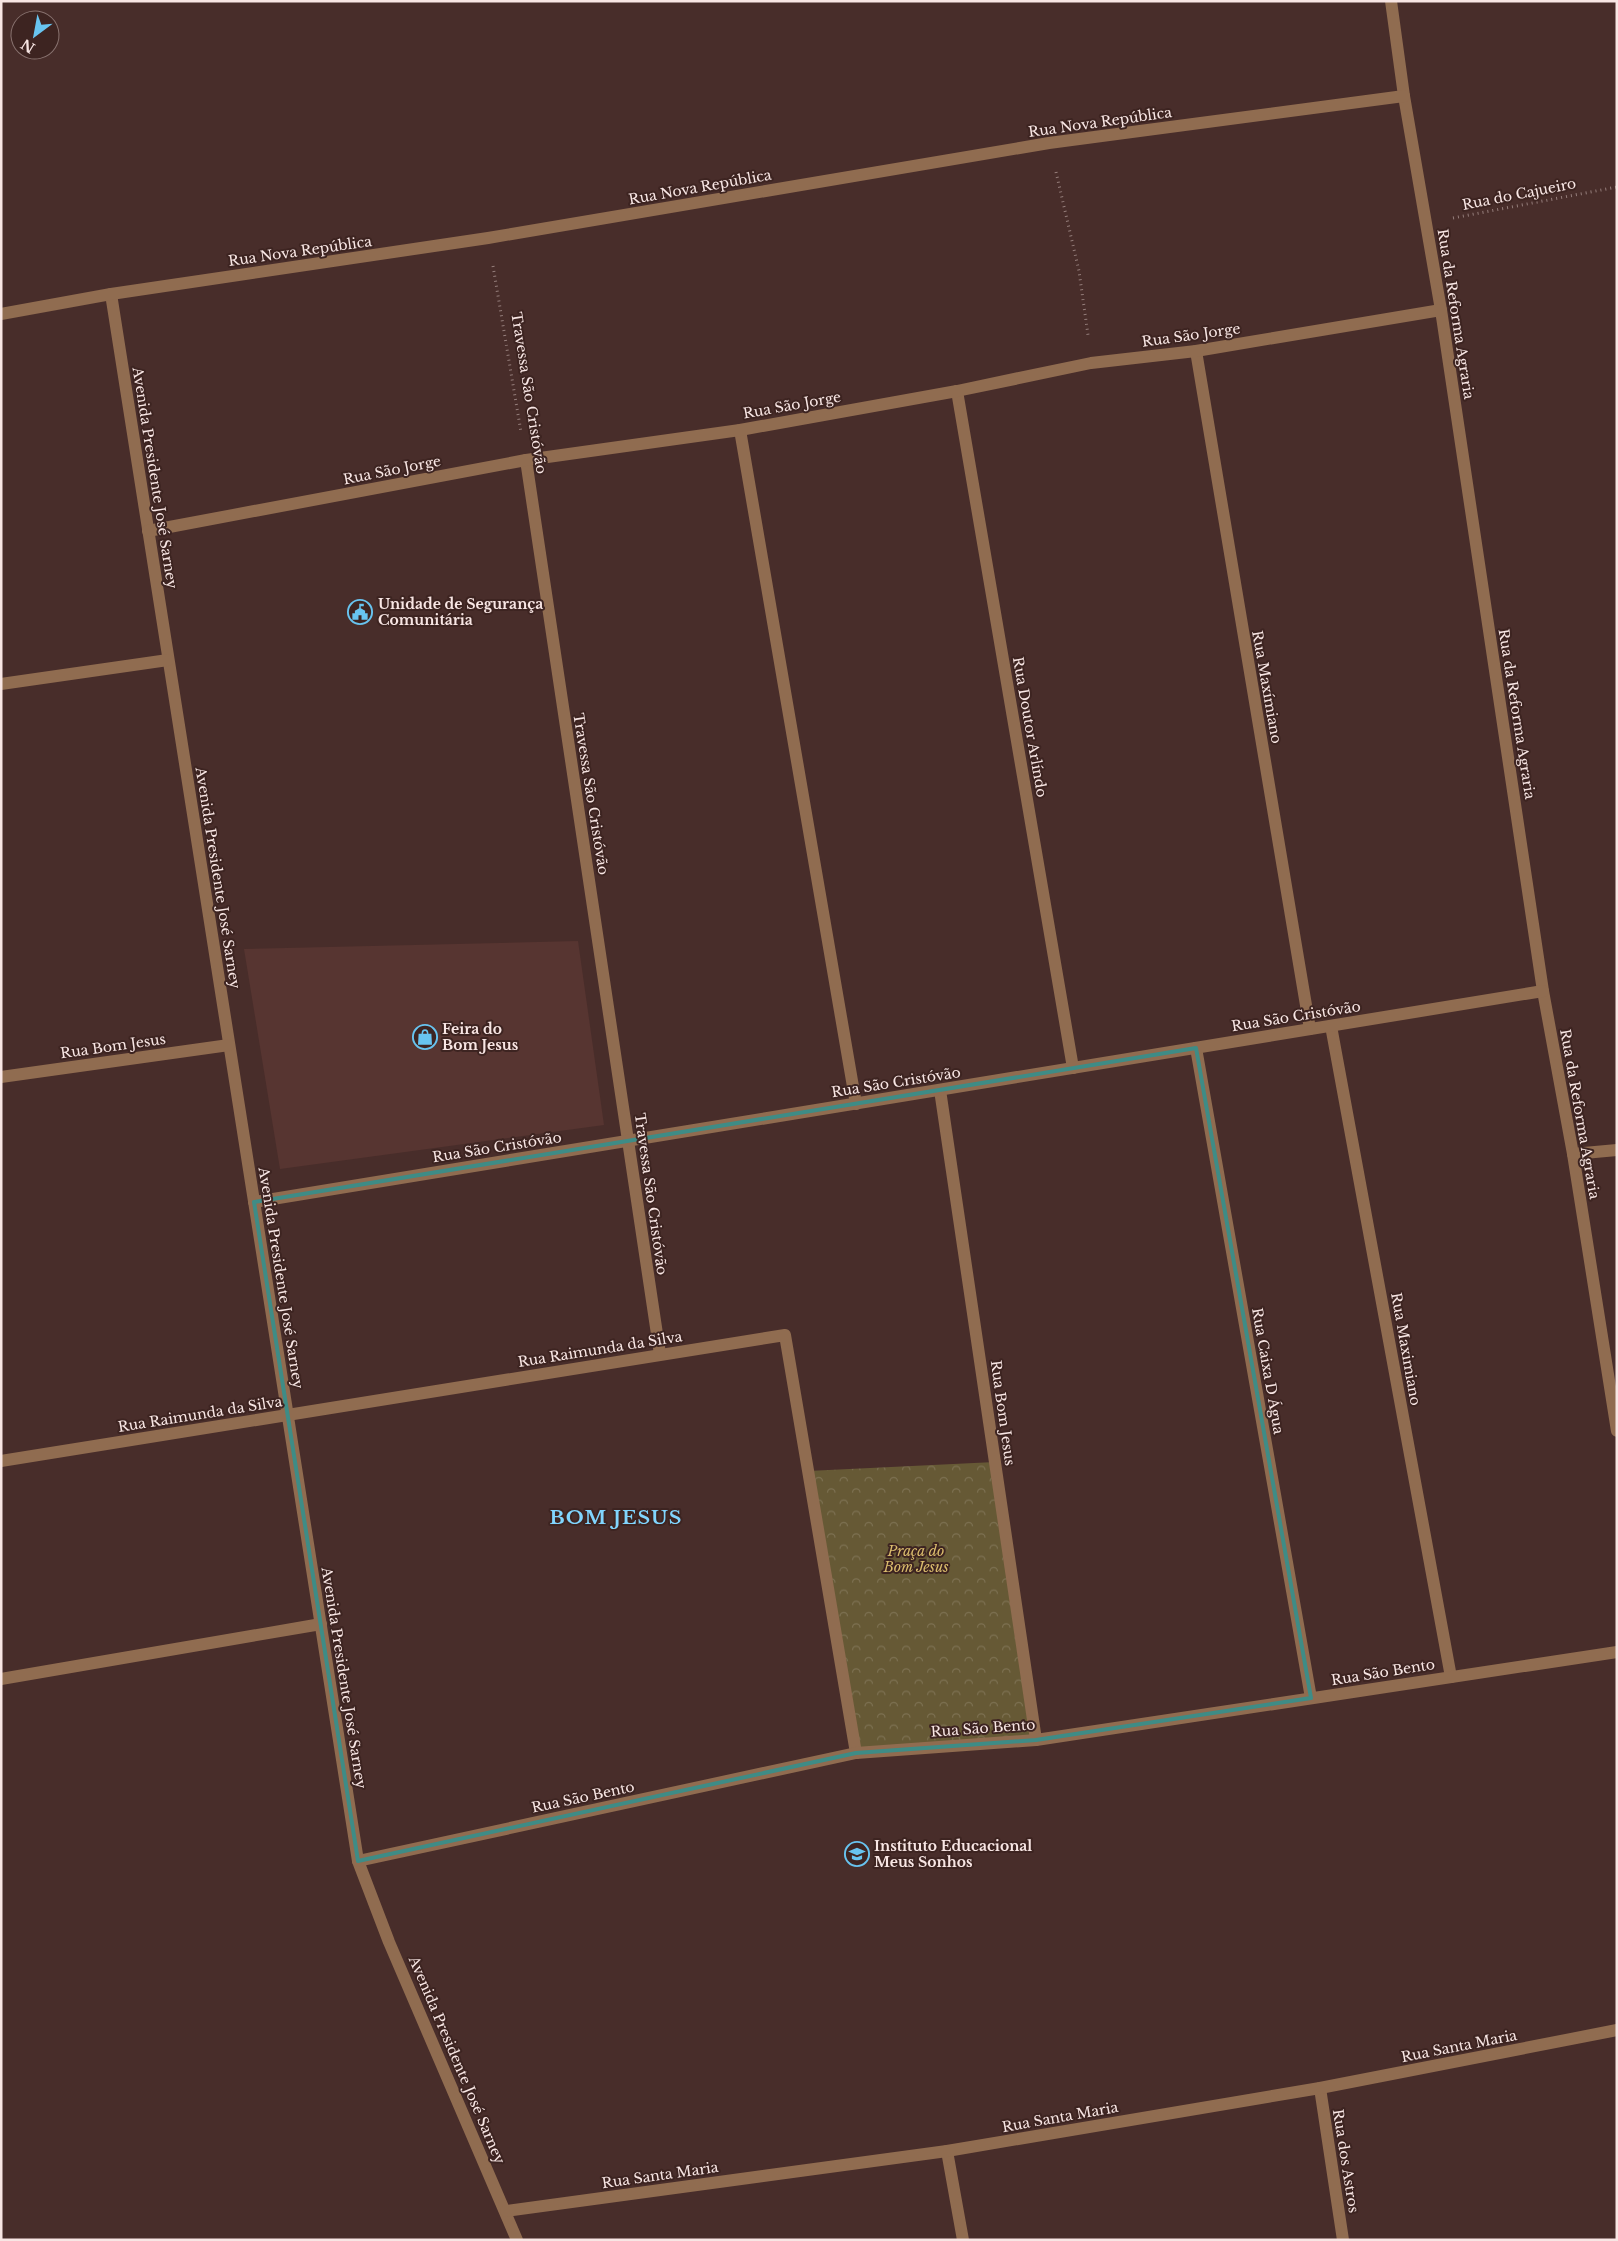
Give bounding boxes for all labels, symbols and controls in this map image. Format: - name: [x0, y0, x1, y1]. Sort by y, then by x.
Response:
- north arrow: [10, 10, 60, 60]
- text: N: [18, 35, 38, 57]
- street label: Rua Nova República: [1027, 103, 1173, 141]
- street label: Rua Nova República: [627, 166, 773, 208]
- street label: Rua do Cajueiro: [1460, 174, 1578, 214]
- street label: Rua da Reforma Agraria: [1434, 227, 1478, 401]
- street label: Rua Nova República: [227, 232, 373, 270]
- street label: Travessa São Cristóvão: [507, 311, 551, 475]
- street label: Rua São Jorge: [1141, 319, 1241, 351]
- street label: Avenida Presidente José Sarney: [128, 365, 181, 590]
- street label: Rua São Jorge: [742, 388, 842, 422]
- street label: Rua São Jorge: [342, 452, 442, 488]
- place label: Unidade de Segurança Comunitária: [378, 595, 543, 629]
- public building icon: Unidade de Segurança Comunitária: [347, 599, 373, 625]
- street label: Rua da Reforma Agraria: [1495, 627, 1539, 801]
- street label: Rua Maxímiano: [1248, 629, 1286, 745]
- street label: Rua Doutor Arlíndo: [1009, 655, 1051, 799]
- street label: Travessa São Cristóvão: [569, 712, 613, 876]
- street label: Avenida Presidente José Sarney: [191, 765, 244, 990]
- street label: Rua São Cristóvão: [1230, 997, 1362, 1035]
- place label: Feira do Bom Jesus: [442, 1020, 519, 1054]
- shop icon: Feira do Bom Jesus: [412, 1024, 438, 1050]
- street label: Rua da Reforma Agraria: [1556, 1028, 1604, 1201]
- street label: Rua Bom Jesus: [59, 1030, 167, 1062]
- street label: Rua São Cristóvão: [830, 1063, 962, 1101]
- street label: Travessa São Cristóvão: [631, 1112, 671, 1276]
- street label: Rua São Cristóvão: [431, 1128, 563, 1166]
- street label: Avenida Presidente José Sarney: [254, 1165, 307, 1390]
- street label: Rua Maximiano: [1387, 1291, 1425, 1407]
- street label: Rua Caixa D Água: [1248, 1306, 1288, 1436]
- street label: Rua Raimunda da Silva: [517, 1327, 684, 1371]
- street label: Rua Bom Jesus: [987, 1359, 1019, 1467]
- street label: Rua Raimunda da Silva: [117, 1392, 284, 1436]
- district label: BOM JESUS: [550, 1506, 682, 1529]
- park label: Praça do Bom Jesus: [882, 1542, 949, 1576]
- street label: Avenida Presidente José Sarney: [317, 1565, 370, 1790]
- street label: Rua São Bento: [1330, 1655, 1436, 1689]
- street label: Rua São Bento: [930, 1715, 1036, 1741]
- street label: Rua São Bento: [530, 1777, 636, 1817]
- place label: Instituto Educacional Meus Sonhos: [874, 1837, 1032, 1871]
- school or university icon: Instituto Educacional Meus Sonhos: [844, 1841, 870, 1867]
- street label: Avenida Presidente José Sarney: [405, 1952, 509, 2167]
- street label: Rua Santa Maria: [1400, 2026, 1519, 2066]
- street label: Rua Santa Maria: [1001, 2098, 1120, 2136]
- street label: Rua dos Astros: [1329, 2108, 1363, 2214]
- street label: Rua Santa Maria: [601, 2158, 720, 2192]

